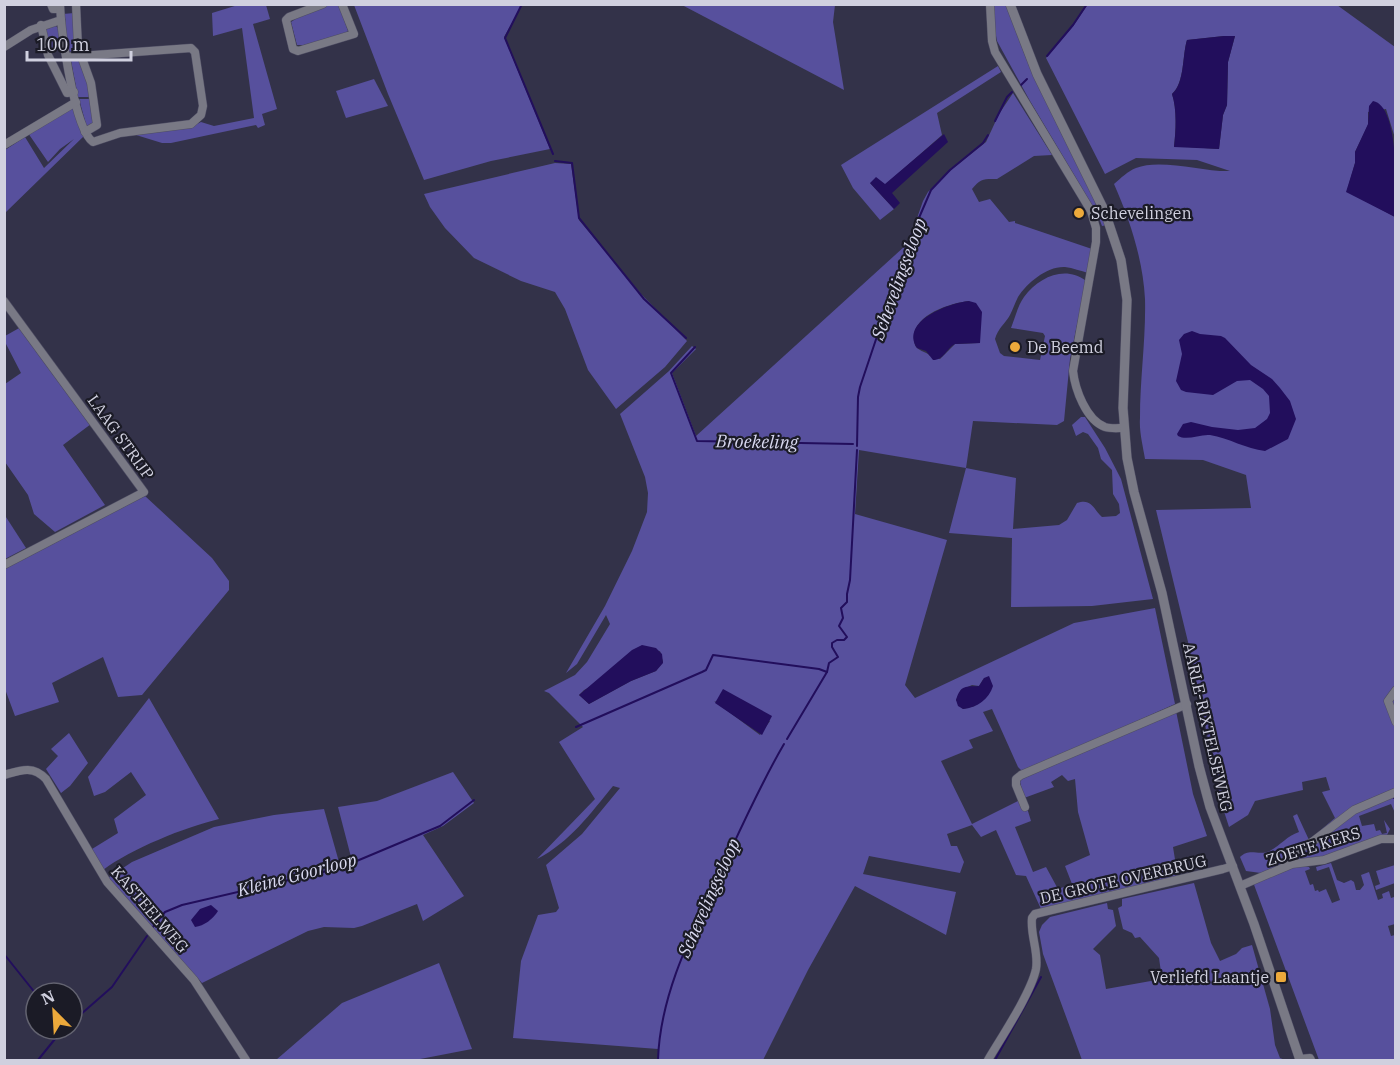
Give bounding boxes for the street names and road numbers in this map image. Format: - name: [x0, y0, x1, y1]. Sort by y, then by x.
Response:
- street label: LAAG STRIJP: [84, 391, 158, 483]
- street label: AARLE-RIXTELSEWEG: [1179, 640, 1237, 814]
- street label: ZOETE KERS: [1263, 822, 1363, 870]
- street label: DE GROTE OVERBRUG: [1038, 850, 1208, 908]
- street label: KASTEELWEG: [107, 862, 193, 956]

